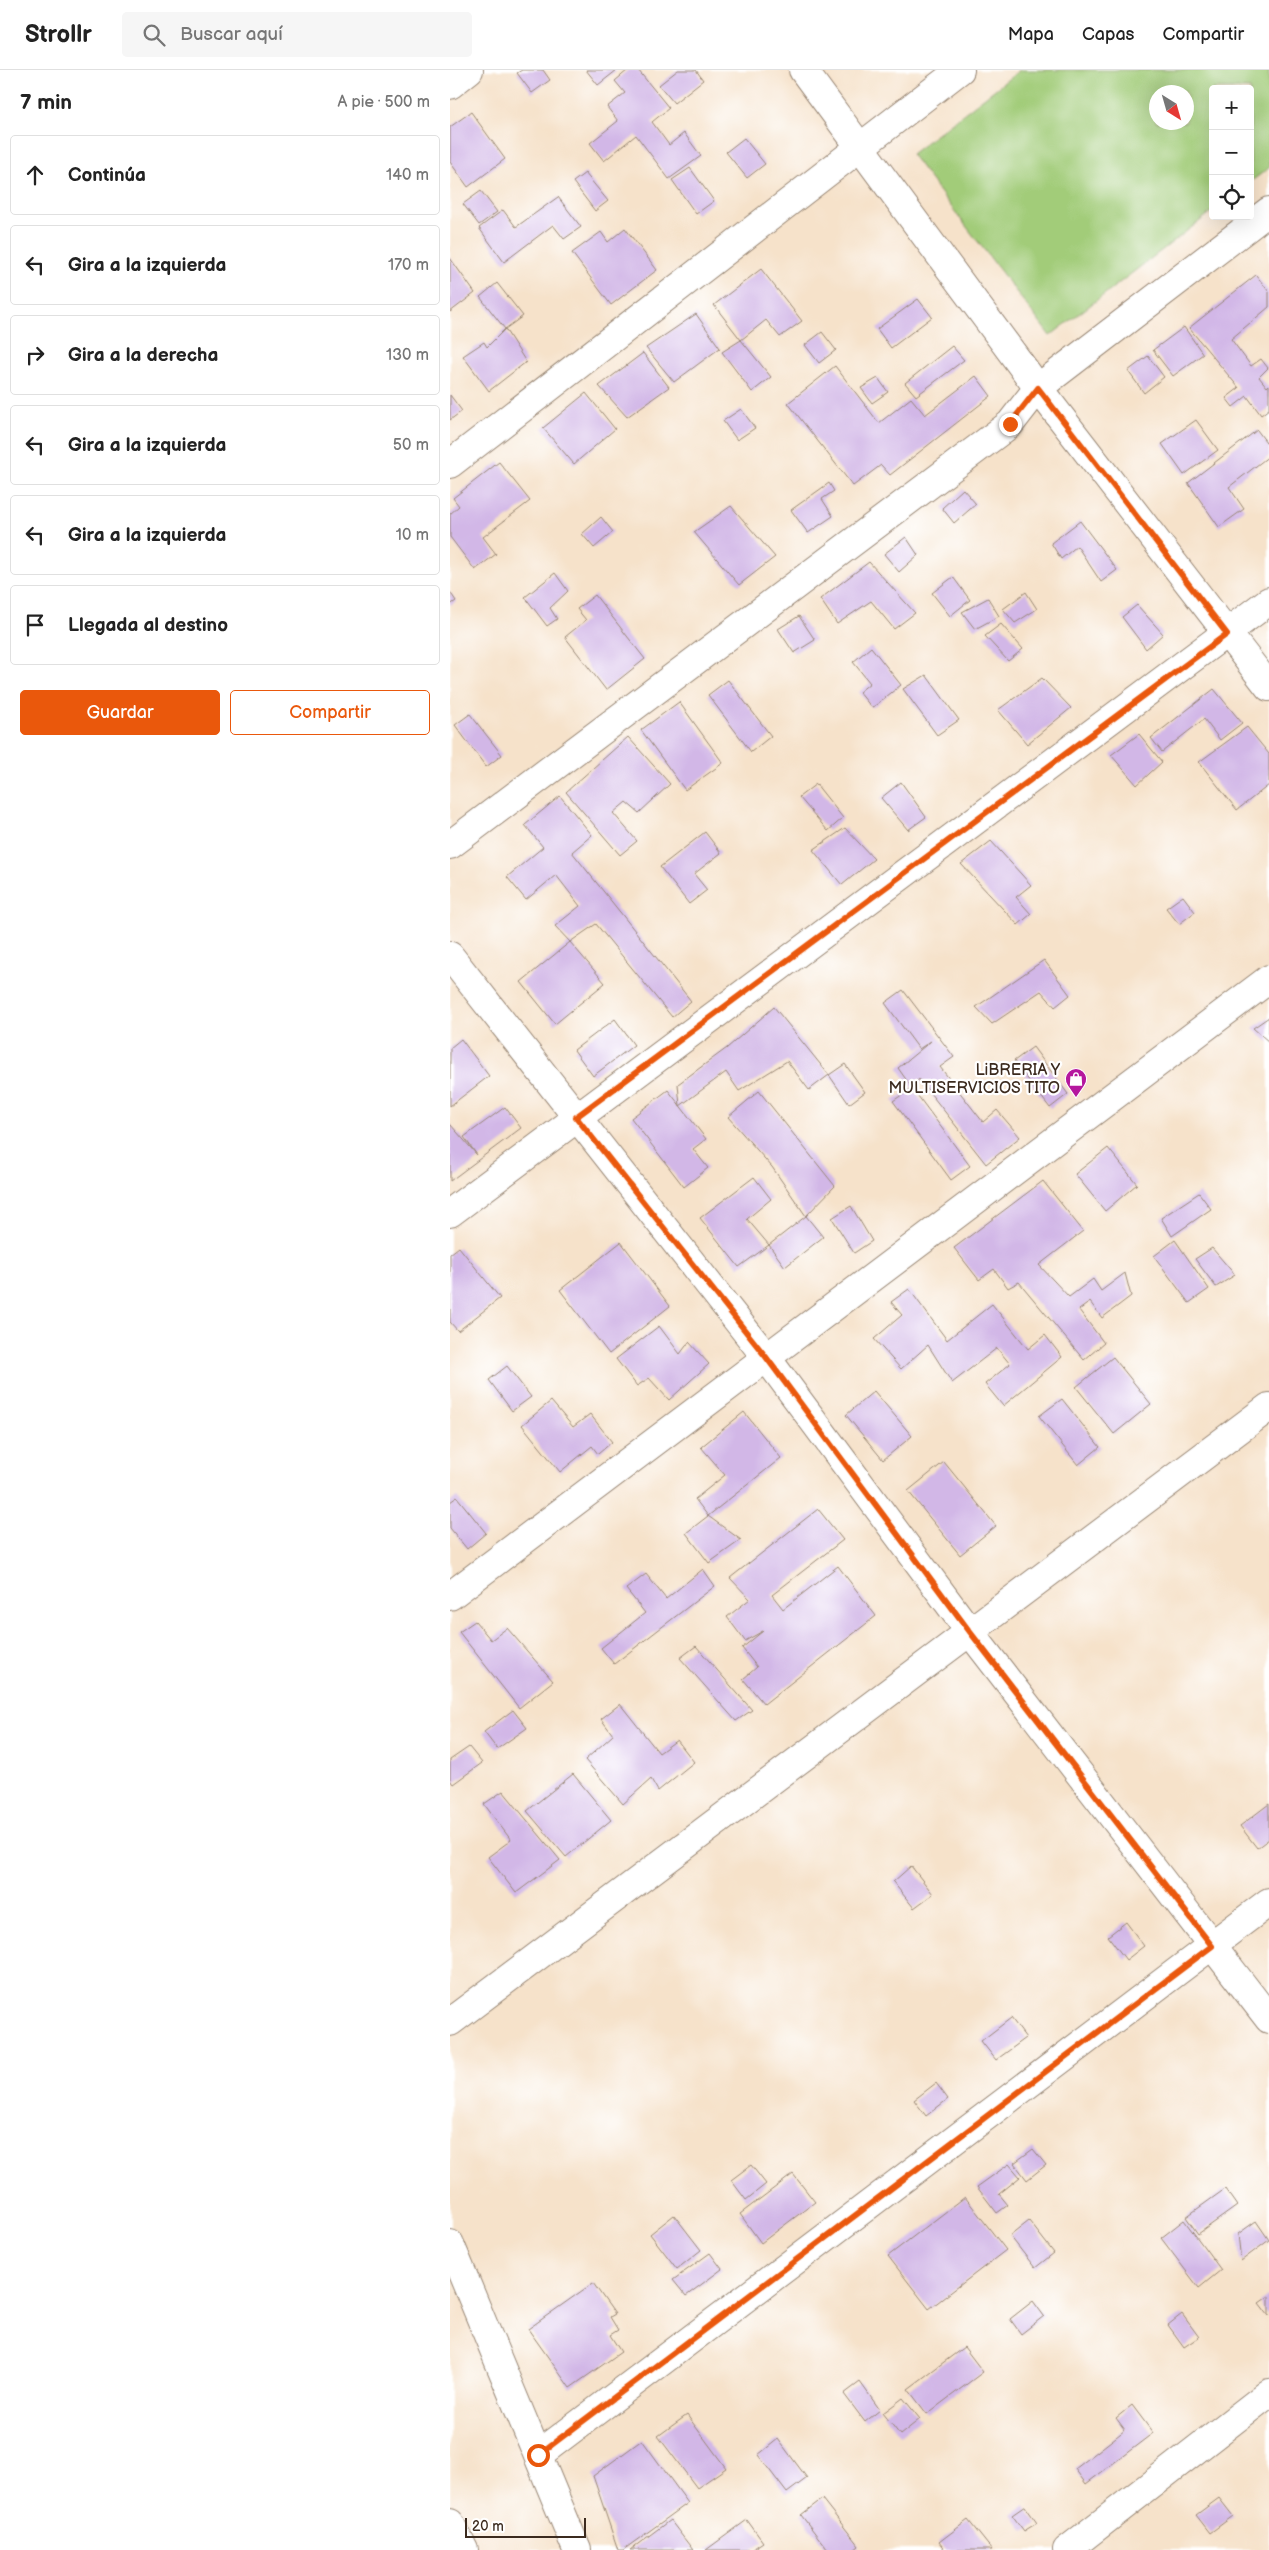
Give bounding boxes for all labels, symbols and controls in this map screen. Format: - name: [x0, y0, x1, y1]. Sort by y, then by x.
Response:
- search box: [122, 12, 472, 57]
- text: Strollr: [25, 20, 92, 49]
- icon: search: [140, 21, 168, 49]
- text: Buscar aquí: [180, 23, 283, 46]
- text: Mapa: [1008, 24, 1054, 45]
- text: Capas: [1082, 24, 1135, 45]
- text: Compartir: [1163, 24, 1244, 45]
- north arrow: [1149, 85, 1194, 130]
- map controls: [1209, 85, 1254, 220]
- button: +: [1209, 85, 1254, 130]
- text: 7 min: [20, 90, 72, 115]
- text: A pie · 500 m: [337, 93, 430, 112]
- button: −: [1209, 130, 1254, 175]
- icon: ahead: [21, 161, 49, 189]
- text: Continúa: [68, 164, 146, 187]
- text: 140 m: [386, 166, 429, 185]
- button: locate: [1209, 175, 1254, 220]
- icon: left: [21, 251, 49, 279]
- text: Gira a la izquierda: [68, 254, 226, 277]
- text: 170 m: [388, 256, 429, 275]
- icon: right: [21, 341, 49, 369]
- text: Gira a la derecha: [68, 344, 218, 367]
- text: 130 m: [386, 346, 429, 365]
- route end: [999, 413, 1022, 436]
- icon: left: [21, 431, 49, 459]
- text: Gira a la izquierda: [68, 434, 226, 457]
- text: 50 m: [393, 436, 429, 455]
- icon: left: [21, 521, 49, 549]
- text: Gira a la izquierda: [68, 524, 226, 547]
- text: 10 m: [396, 526, 429, 545]
- icon: arrive: [21, 611, 49, 639]
- text: Llegada al destino: [68, 614, 228, 637]
- button: Guardar: [20, 690, 220, 735]
- button: Compartir: [230, 690, 430, 735]
- place label: LiBRERIA Y MULTISERVICIOS TITO: [888, 1061, 1061, 1098]
- shop icon: LiBRERIA Y MULTISERVICIOS TITO: [1064, 1067, 1088, 1098]
- route start: [527, 2444, 550, 2467]
- scale bar: [465, 2515, 586, 2538]
- text: 20 m: [472, 2518, 504, 2535]

